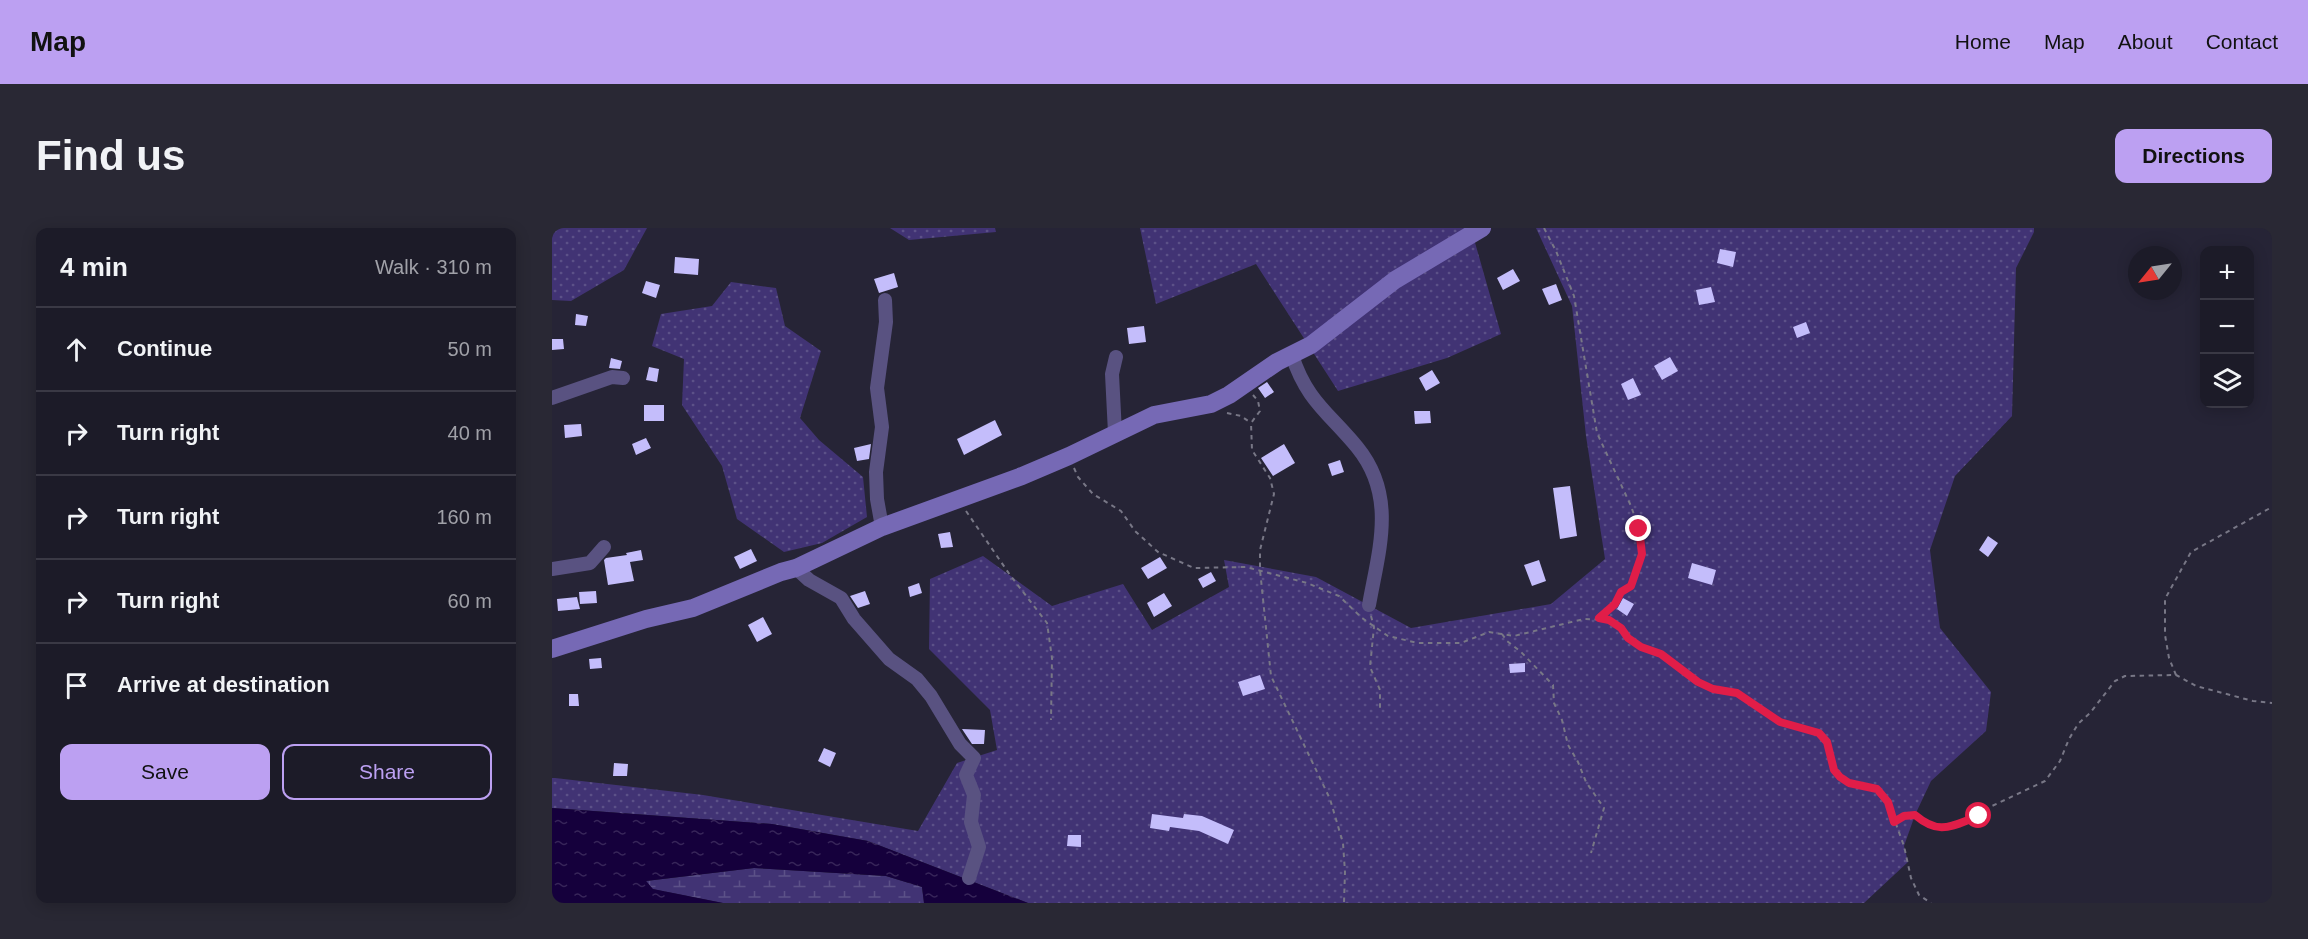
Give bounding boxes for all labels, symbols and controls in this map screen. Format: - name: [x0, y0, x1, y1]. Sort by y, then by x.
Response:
- text: Map: [30, 26, 86, 57]
- text: Home: [1955, 30, 2011, 53]
- text: Map: [2044, 30, 2085, 53]
- text: About: [2118, 30, 2173, 53]
- text: Contact: [2206, 30, 2278, 53]
- button: Directions: [2115, 129, 2272, 183]
- text: Find us: [36, 132, 185, 179]
- north arrow: [2128, 246, 2182, 300]
- map controls: [2200, 246, 2254, 408]
- button: +: [2200, 246, 2254, 300]
- text: 4 min: [60, 252, 128, 282]
- text: Walk · 310 m: [375, 256, 492, 278]
- button: −: [2200, 300, 2254, 354]
- icon: ahead: [60, 333, 93, 366]
- text: Continue: [117, 336, 212, 361]
- text: 50 m: [448, 338, 492, 360]
- button: layers: [2200, 354, 2254, 408]
- icon: right: [60, 417, 93, 450]
- text: Turn right: [117, 420, 219, 445]
- text: 40 m: [448, 422, 492, 444]
- icon: right: [60, 501, 93, 534]
- text: Turn right: [117, 504, 219, 529]
- text: 160 m: [436, 506, 492, 528]
- route end: [1625, 515, 1651, 541]
- icon: right: [60, 585, 93, 618]
- text: Turn right: [117, 588, 219, 613]
- text: 60 m: [448, 590, 492, 612]
- icon: arrive: [60, 669, 93, 702]
- text: Arrive at destination: [117, 672, 330, 697]
- button: Save: [60, 744, 270, 800]
- button: Share: [282, 744, 492, 800]
- route start: [1965, 802, 1991, 828]

